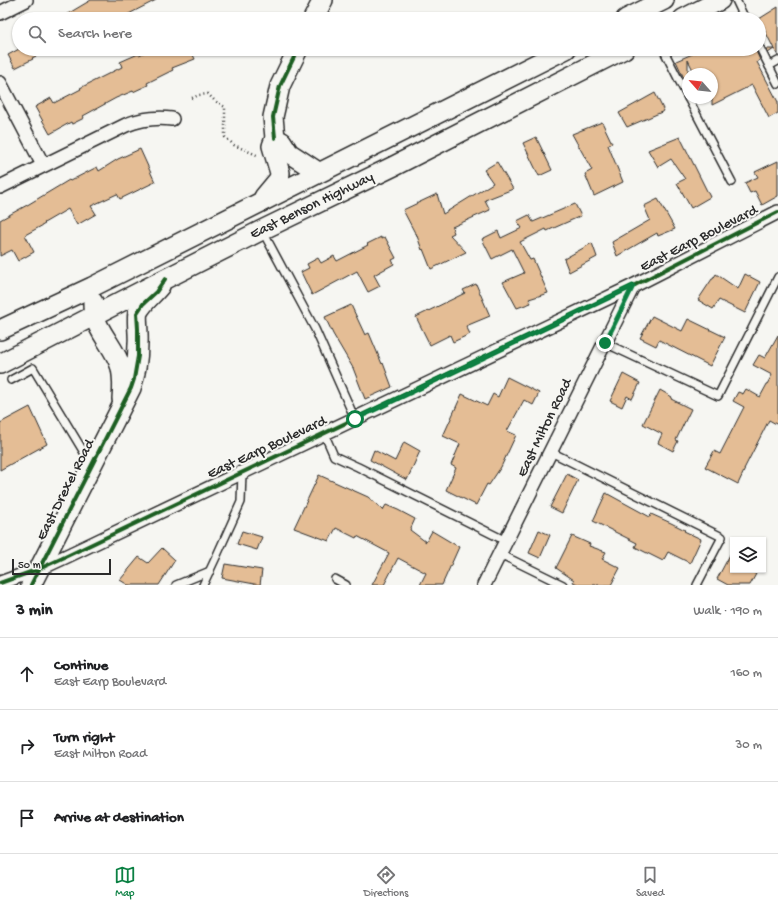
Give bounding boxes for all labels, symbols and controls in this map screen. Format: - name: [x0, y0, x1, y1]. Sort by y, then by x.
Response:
- search box: [12, 12, 766, 56]
- icon: search: [26, 23, 48, 45]
- text: Search here: [58, 25, 132, 43]
- north arrow: [682, 68, 718, 104]
- street label: East Benson Highway: [247, 168, 377, 244]
- street label: East Earp Boulevard: [637, 201, 762, 276]
- route end: [596, 334, 614, 352]
- street label: East Milton Road: [513, 375, 577, 480]
- route start: [346, 410, 364, 428]
- street label: East Earp Boulevard: [205, 412, 331, 483]
- street label: East Drexel Road: [33, 435, 100, 544]
- map controls: [730, 537, 766, 573]
- button: layers: [730, 537, 766, 573]
- scale bar: [12, 557, 111, 576]
- text: 50 m: [18, 560, 40, 572]
- text: 3 min: [16, 601, 53, 621]
- text: Walk · 190 m: [693, 604, 762, 619]
- text: Continue: [54, 657, 108, 675]
- icon: ahead: [16, 663, 38, 685]
- text: 160 m: [730, 666, 762, 681]
- text: East Earp Boulevard: [54, 675, 166, 690]
- text: Turn right: [54, 729, 114, 747]
- icon: right: [16, 735, 38, 757]
- text: 30 m: [736, 738, 762, 753]
- text: East Milton Road: [54, 747, 147, 762]
- icon: arrive: [16, 807, 38, 829]
- text: Arrive at destination: [54, 809, 184, 827]
- tab: Map: [114, 864, 136, 900]
- tab: Directions: [364, 864, 408, 900]
- tab: Saved: [636, 864, 664, 900]

